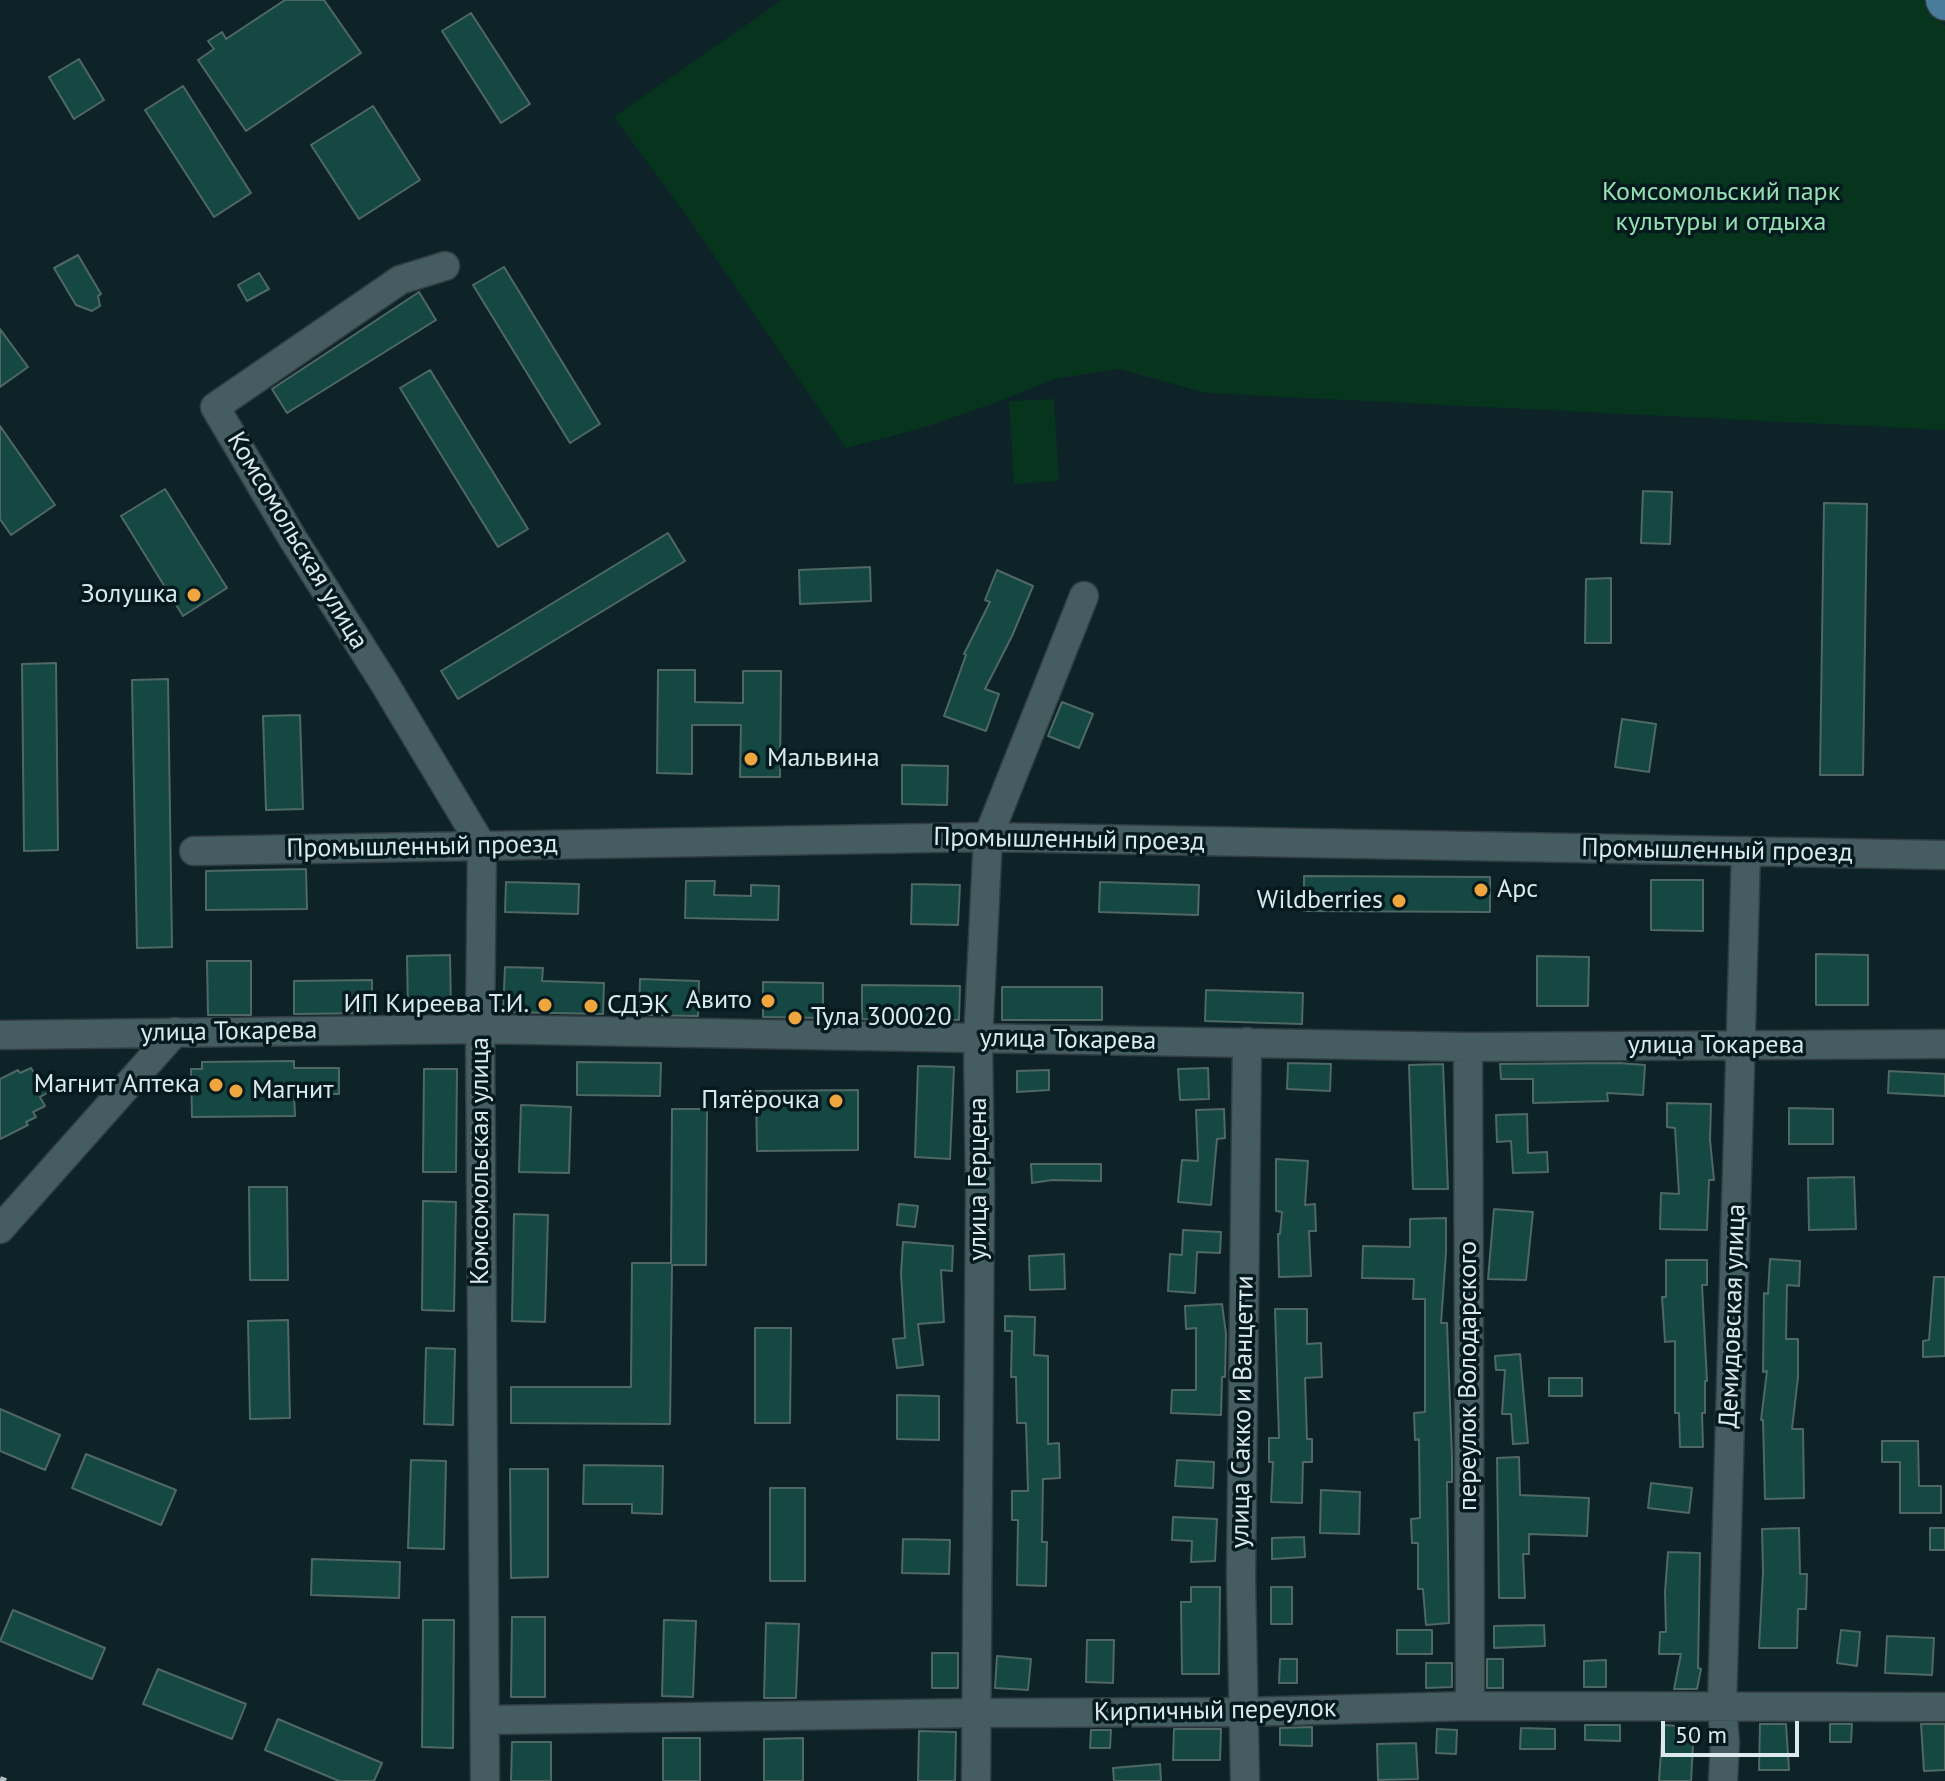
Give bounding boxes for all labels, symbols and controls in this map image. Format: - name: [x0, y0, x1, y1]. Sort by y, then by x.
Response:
- park label: Комсомольский парк культуры и отдыха: [1602, 177, 1840, 238]
- street label: Комсомольская улица: [220, 427, 374, 655]
- place label: Золушка: [81, 579, 178, 611]
- marker: Золушка: [185, 586, 203, 604]
- place label: Мальвина: [767, 743, 880, 775]
- marker: Мальвина: [742, 750, 760, 768]
- street label: Промышленный проезд: [933, 822, 1205, 858]
- street label: Промышленный проезд: [286, 829, 558, 865]
- street label: Промышленный проезд: [1581, 833, 1853, 869]
- place label: Арс: [1497, 874, 1538, 906]
- marker: Арс: [1472, 881, 1490, 899]
- place label: Wildberries: [1257, 885, 1383, 917]
- marker: Wildberries: [1390, 892, 1408, 910]
- place label: Авито: [686, 985, 752, 1017]
- place label: ИП Киреева Т.И.: [344, 989, 529, 1021]
- place label: СДЭК: [607, 990, 670, 1022]
- marker: Авито: [759, 992, 777, 1010]
- marker: ИП Киреева Т.И.: [536, 996, 554, 1014]
- marker: СДЭК: [582, 997, 600, 1015]
- place label: Тула 300020: [811, 1002, 952, 1034]
- marker: Тула 300020: [786, 1009, 804, 1027]
- street label: улица Токарева: [140, 1015, 318, 1049]
- street label: улица Токарева: [979, 1023, 1157, 1057]
- street label: улица Токарева: [1628, 1030, 1804, 1062]
- street label: Комсомольская улица: [465, 1037, 497, 1285]
- place label: Магнит Аптека: [34, 1069, 200, 1101]
- place label: Магнит: [252, 1075, 334, 1107]
- marker: Магнит Аптека: [207, 1076, 225, 1094]
- marker: Магнит: [227, 1082, 245, 1100]
- place label: Пятёрочка: [701, 1085, 820, 1117]
- marker: Пятёрочка: [827, 1092, 845, 1110]
- street label: улица Герцена: [963, 1097, 995, 1261]
- street label: Демидовская улица: [1713, 1203, 1753, 1429]
- street label: переулок Володарского: [1453, 1241, 1485, 1511]
- street label: улица Сакко и Ванцетти: [1225, 1275, 1261, 1549]
- street label: Кирпичный переулок: [1094, 1693, 1336, 1729]
- scale bar: [1665, 1705, 1803, 1755]
- text: 50 m: [1675, 1719, 1727, 1750]

